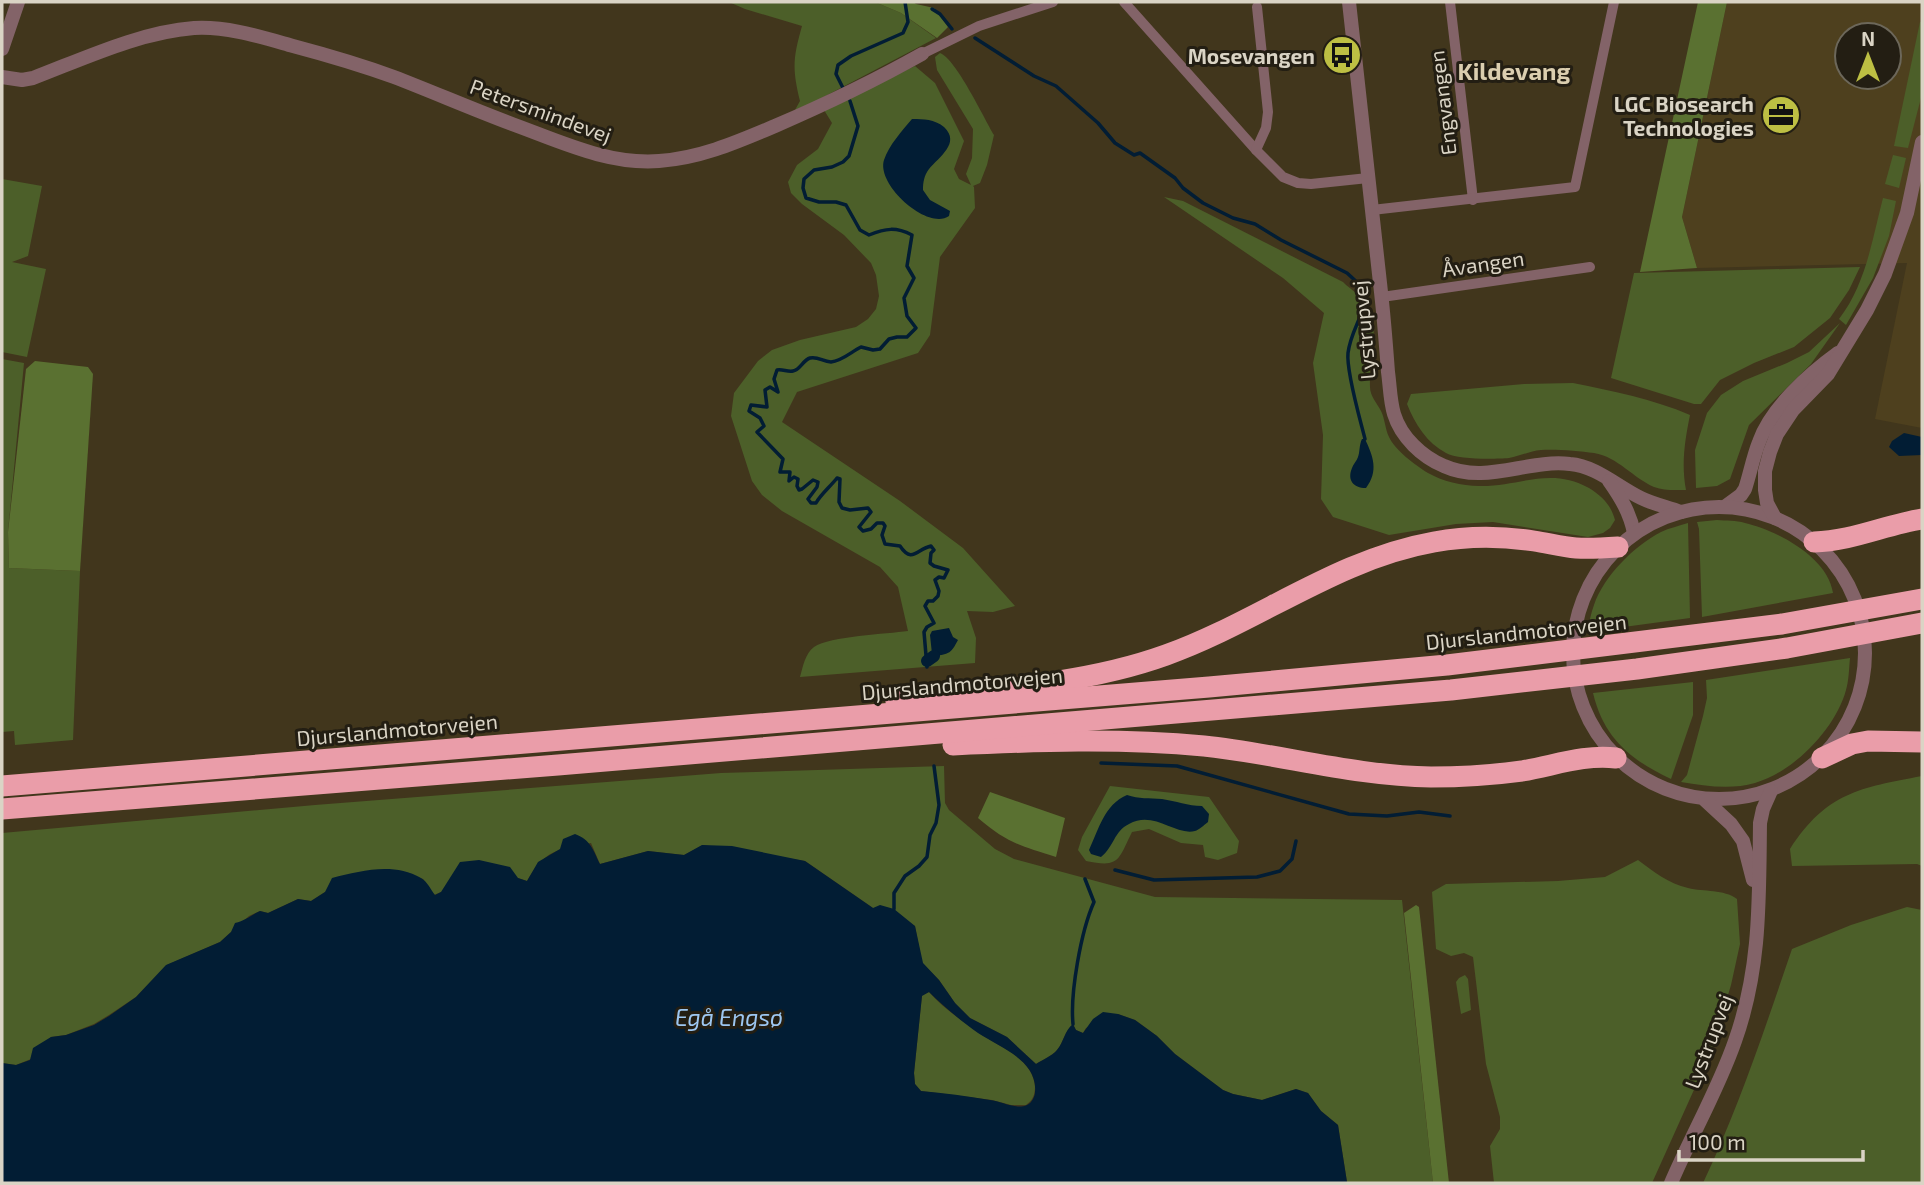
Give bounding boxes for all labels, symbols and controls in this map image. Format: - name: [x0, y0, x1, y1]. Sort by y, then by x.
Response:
- north arrow: [1833, 21, 1903, 91]
- text: N: [1861, 27, 1875, 50]
- bus stop icon: Mosevangen: [1321, 34, 1363, 76]
- place label: Mosevangen: [1188, 43, 1315, 68]
- street label: Engvangen: [1423, 49, 1461, 157]
- district label: Kildevang: [1458, 56, 1571, 85]
- street label: Petersmindevej: [467, 73, 615, 148]
- place label: LGC Biosearch Technologies: [1614, 91, 1754, 140]
- office icon: LGC Biosearch Technologies: [1760, 94, 1802, 136]
- street label: Åvangen: [1440, 245, 1526, 281]
- street label: Lystrupvej: [1346, 279, 1381, 380]
- street label: Djurslandmotorvejen: [1424, 608, 1628, 655]
- street label: Djurslandmotorvejen: [860, 662, 1064, 705]
- street label: Djurslandmotorvejen: [295, 708, 499, 751]
- street label: Lystrupvej: [1679, 990, 1738, 1092]
- water label: Egå Engsø: [675, 1003, 783, 1031]
- scale bar: [1679, 1118, 1863, 1162]
- text: 100 m: [1689, 1129, 1746, 1154]

